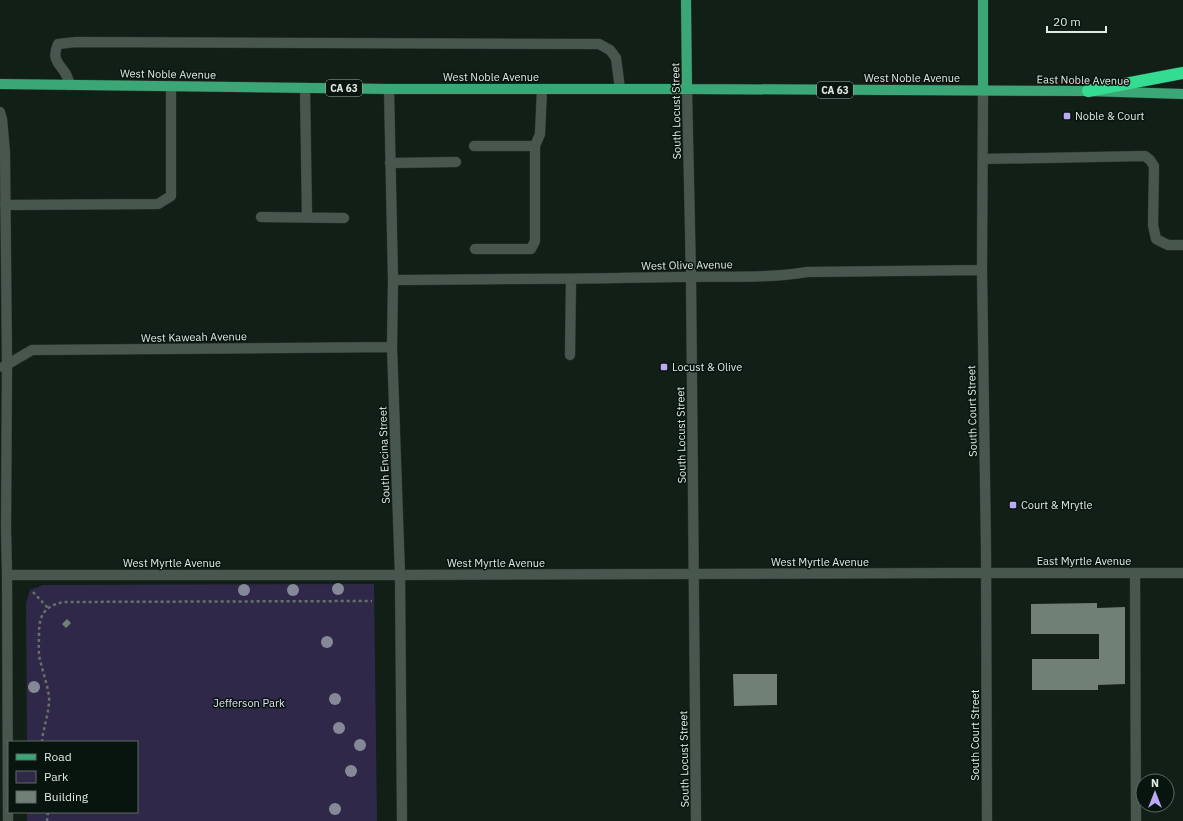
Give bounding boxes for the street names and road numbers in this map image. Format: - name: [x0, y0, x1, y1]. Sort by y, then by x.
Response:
- street label: South Locust Street: [668, 62, 684, 159]
- street label: West Noble Avenue: [120, 66, 216, 82]
- street label: West Noble Avenue: [443, 70, 539, 84]
- street label: West Noble Avenue: [864, 71, 960, 85]
- street label: East Noble Avenue: [1037, 72, 1129, 88]
- road number: CA 63: [326, 80, 362, 96]
- road number: CA 63: [817, 82, 853, 98]
- street label: West Olive Avenue: [641, 257, 733, 273]
- street label: West Kaweah Avenue: [141, 329, 247, 345]
- street label: South Court Street: [964, 365, 980, 457]
- street label: South Locust Street: [673, 386, 689, 483]
- street label: South Encina Street: [375, 406, 393, 504]
- street label: East Myrtle Avenue: [1037, 554, 1131, 568]
- street label: West Myrtle Avenue: [771, 555, 869, 569]
- street label: West Myrtle Avenue: [123, 556, 221, 570]
- street label: West Myrtle Avenue: [447, 556, 545, 570]
- street label: South Court Street: [968, 689, 982, 781]
- street label: South Locust Street: [676, 710, 692, 807]

